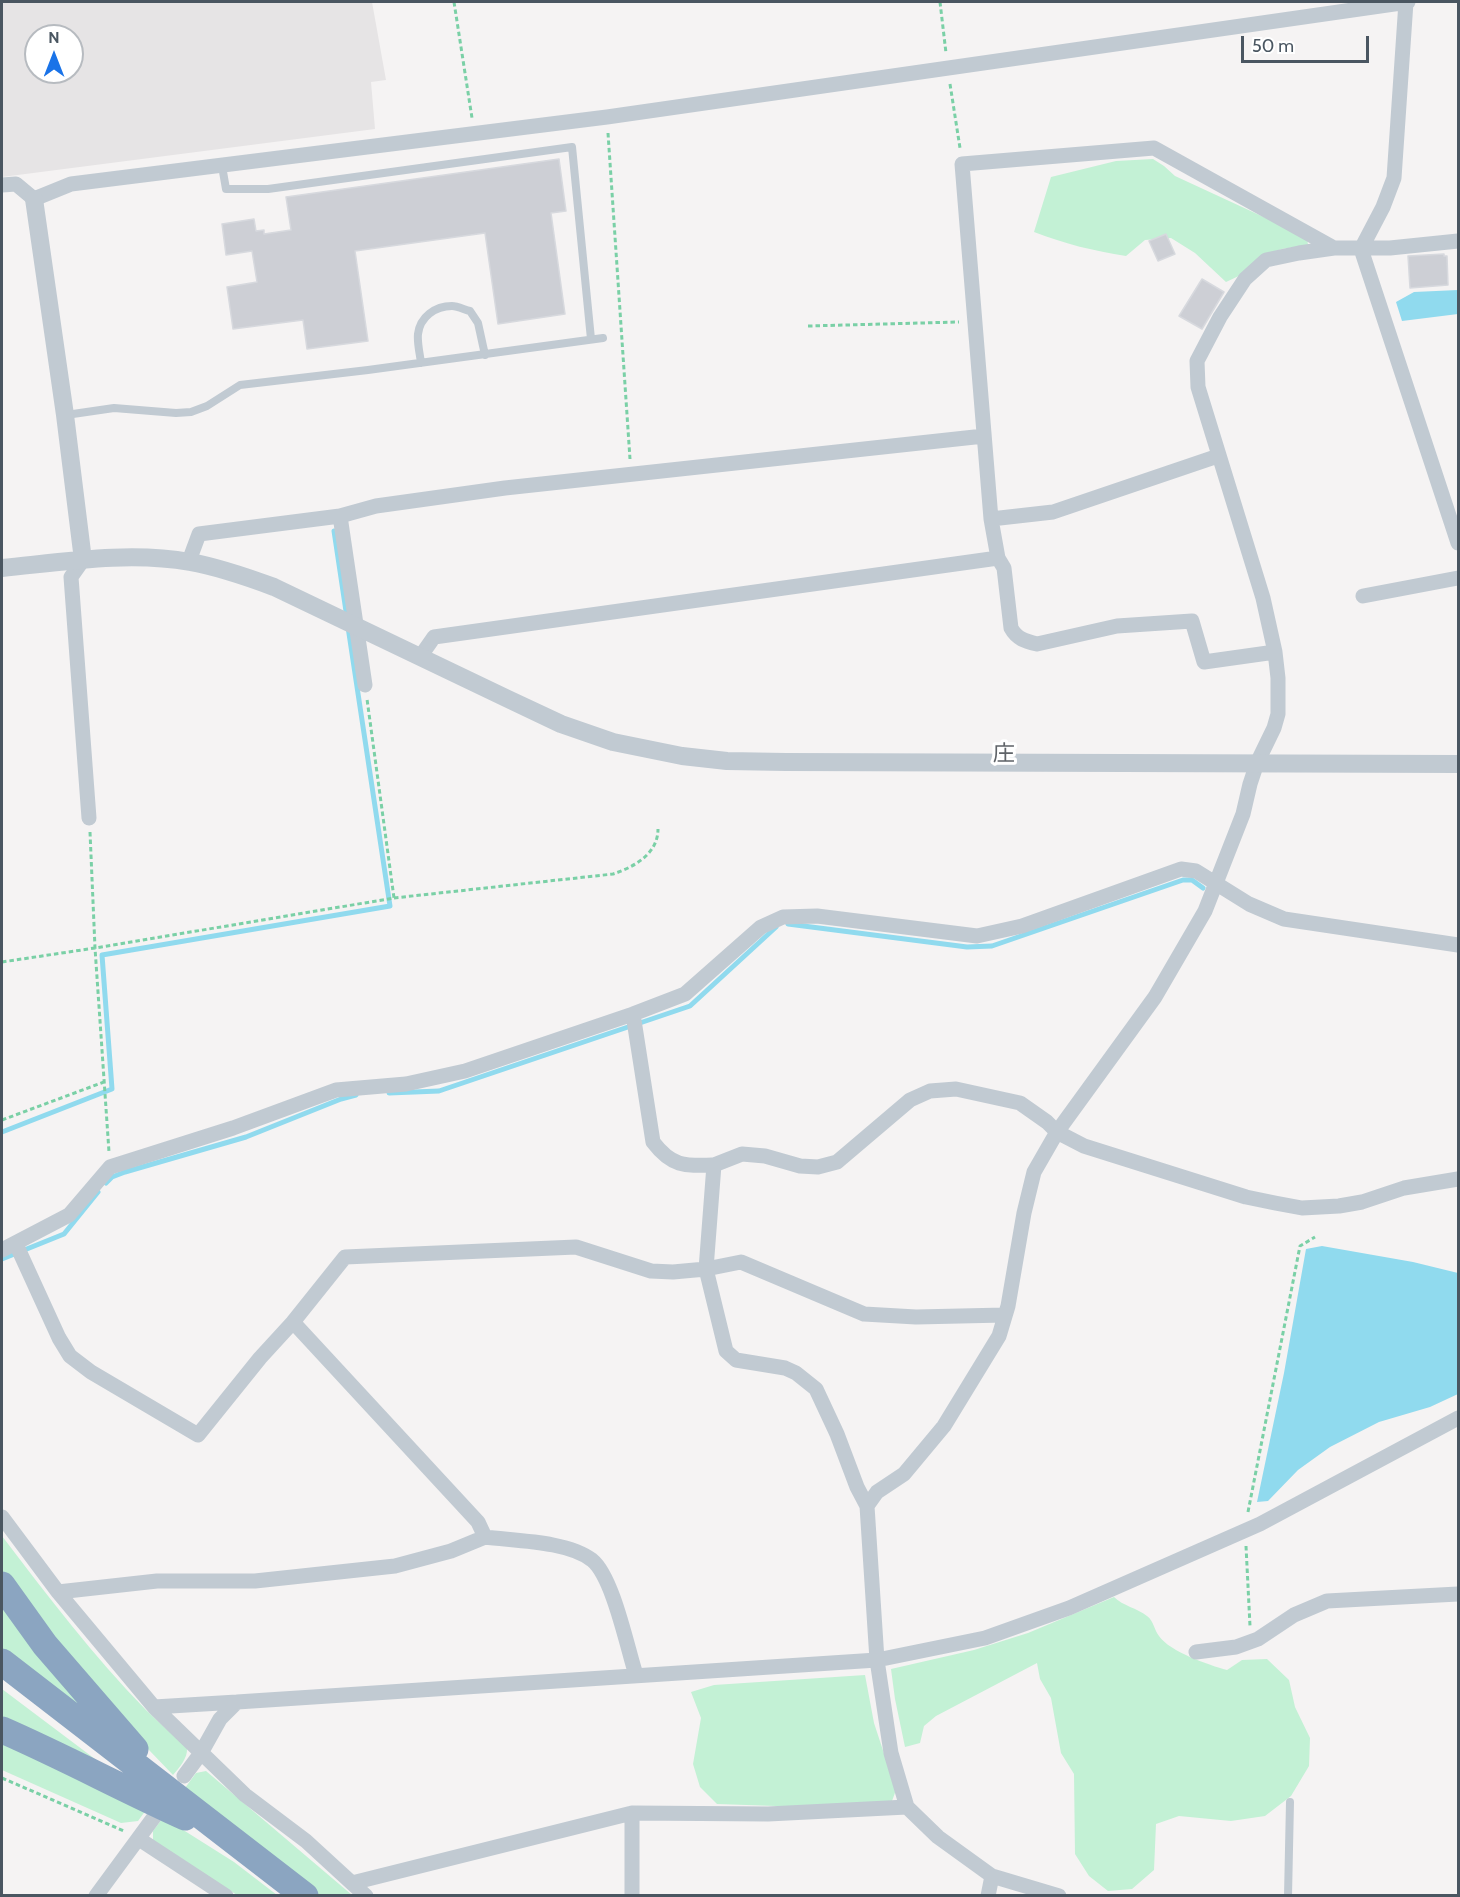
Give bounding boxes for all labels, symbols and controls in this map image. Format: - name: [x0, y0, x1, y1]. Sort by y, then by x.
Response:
- north arrow: [24, 24, 84, 84]
- scale bar: [1244, 24, 1372, 62]
- text: N: [48, 28, 60, 47]
- text: 50 m: [1252, 35, 1294, 57]
- district label: 庄: [993, 742, 1015, 768]

